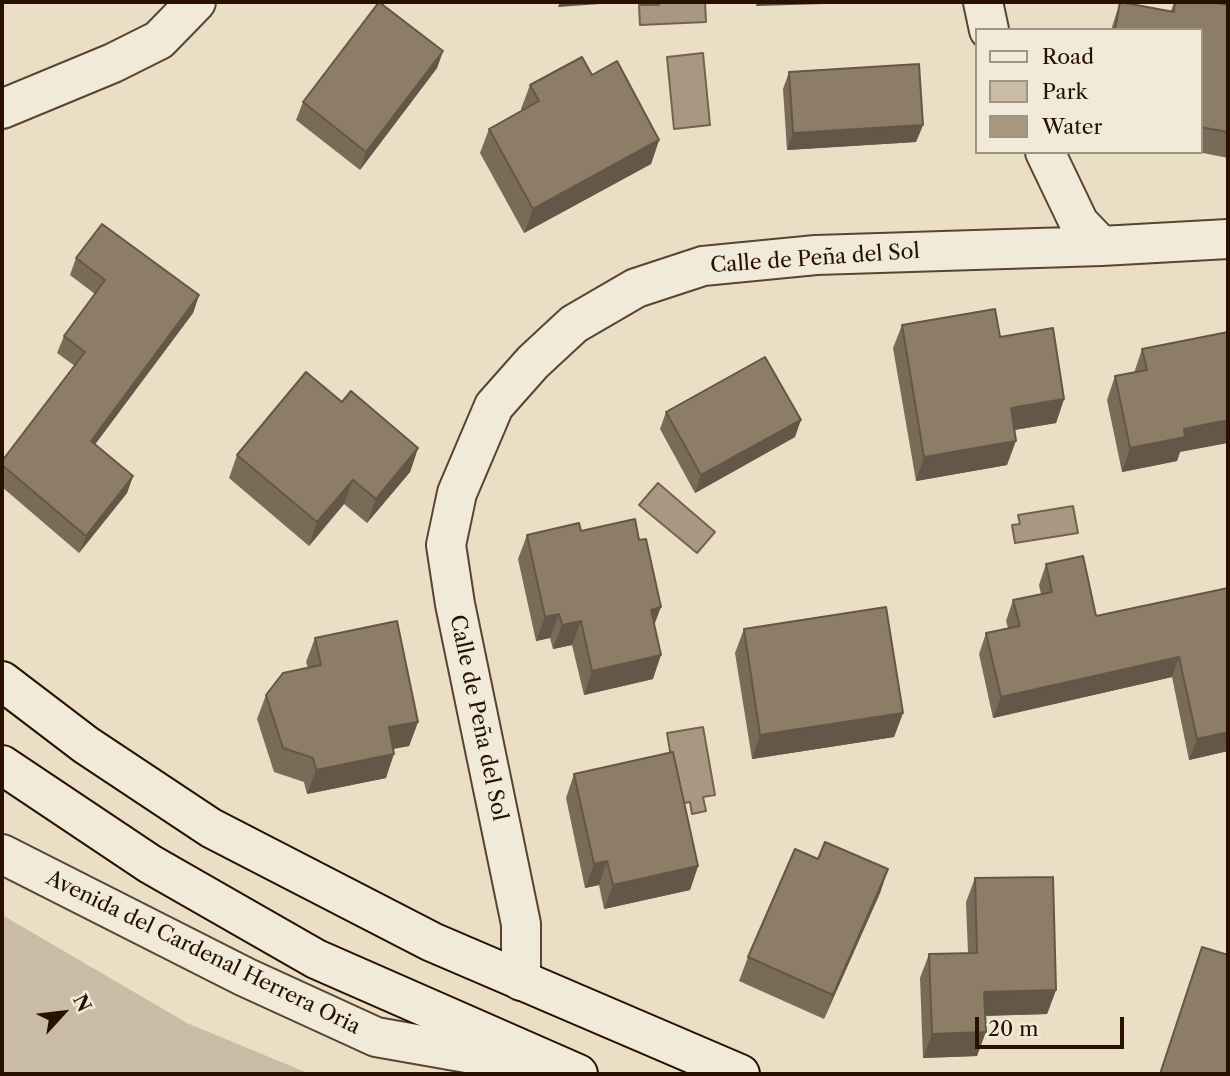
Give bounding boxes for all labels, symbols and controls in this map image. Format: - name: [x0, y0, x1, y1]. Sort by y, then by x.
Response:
- legend: [974, 28, 1202, 154]
- text: Road: [1042, 44, 1094, 69]
- text: Park: [1042, 79, 1088, 104]
- text: Water: [1042, 114, 1102, 139]
- street label: Calle de Peña del Sol: [709, 239, 921, 279]
- street label: Calle de Peña del Sol: [444, 613, 512, 823]
- street label: Avenida del Cardenal Herrera Oria: [42, 866, 364, 1040]
- north arrow: [28, 978, 98, 1048]
- text: N: [68, 991, 96, 1016]
- scale bar: [978, 1002, 1127, 1046]
- text: 20 m: [988, 1016, 1039, 1041]

